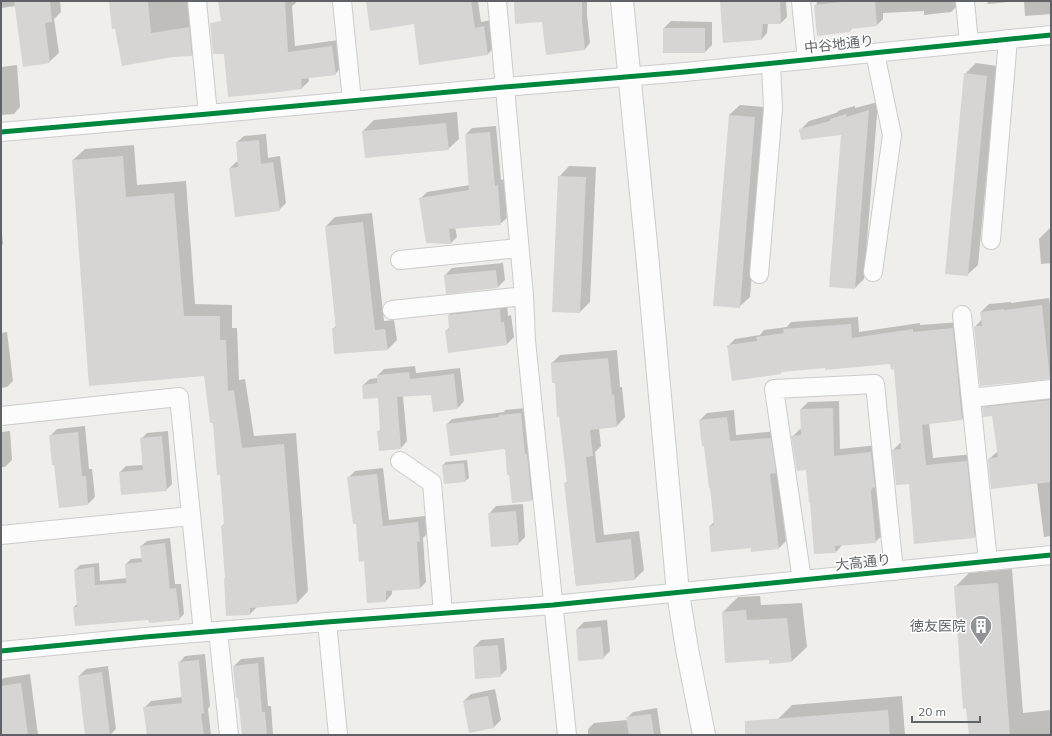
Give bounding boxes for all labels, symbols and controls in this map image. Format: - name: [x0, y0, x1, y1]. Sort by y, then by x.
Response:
- street label: 中谷地通り: [803, 31, 875, 57]
- street label: 大高通り: [834, 550, 892, 574]
- building icon: 徳友医院: [968, 613, 994, 646]
- place label: 徳友医院: [910, 617, 966, 635]
- scale bar: [912, 698, 980, 724]
- text: 20 m: [918, 704, 946, 719]

